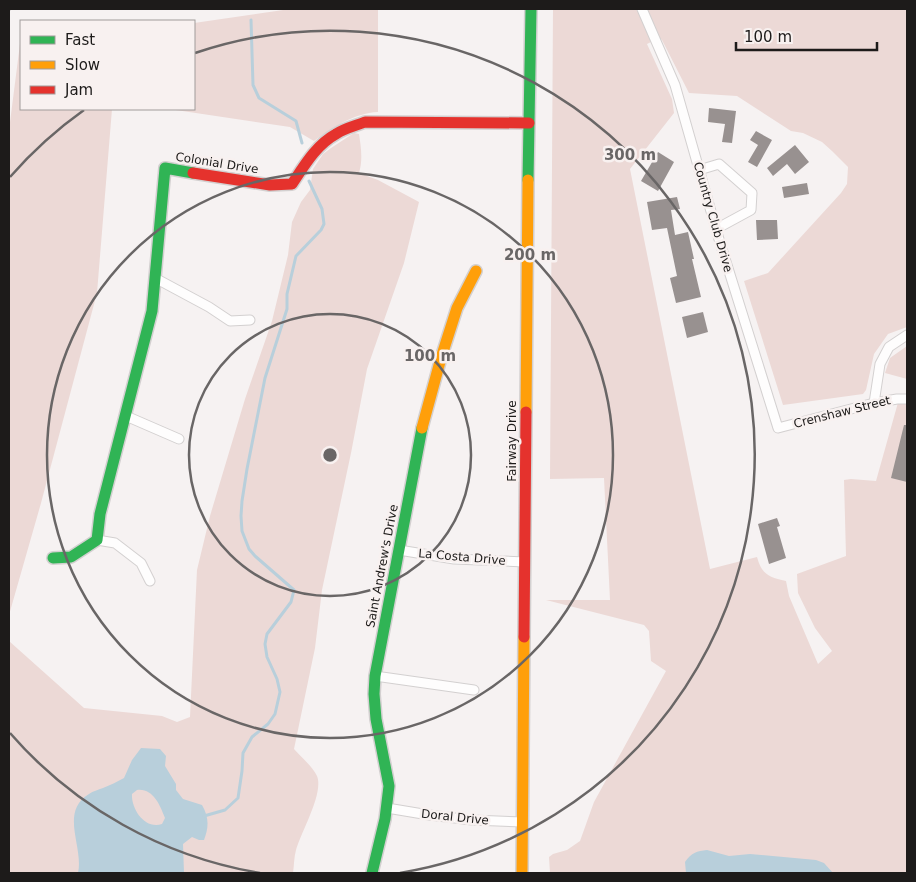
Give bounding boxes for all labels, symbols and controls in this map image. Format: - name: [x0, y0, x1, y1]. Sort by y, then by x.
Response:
- legend: [20, 20, 195, 110]
- scale bar: [736, 20, 877, 52]
- text: 100 m: [744, 28, 792, 46]
- text: Fast: [65, 31, 95, 49]
- text: Slow: [65, 56, 100, 74]
- text: Jam: [64, 81, 93, 99]
- text: 300 m: [604, 146, 656, 164]
- street label: Colonial Drive: [174, 150, 260, 176]
- street label: Country Club Drive: [691, 160, 735, 274]
- text: 200 m: [504, 246, 556, 264]
- text: 100 m: [404, 347, 456, 365]
- street label: Crenshaw Street: [792, 393, 892, 431]
- street label: Fairway Drive: [505, 400, 519, 482]
- centre of rings: [321, 446, 339, 464]
- street label: Saint Andrew's Drive: [363, 503, 401, 629]
- street label: La Costa Drive: [418, 546, 506, 568]
- street label: Doral Drive: [420, 806, 490, 828]

